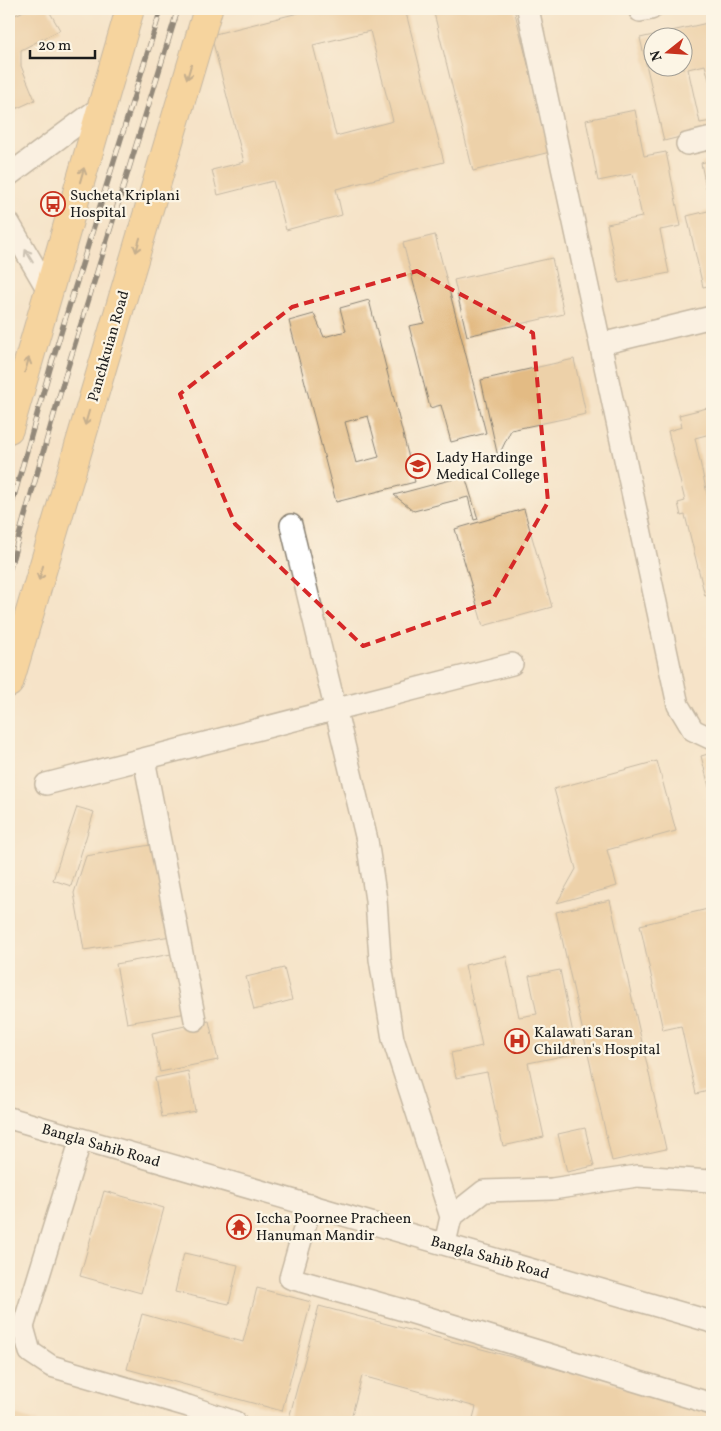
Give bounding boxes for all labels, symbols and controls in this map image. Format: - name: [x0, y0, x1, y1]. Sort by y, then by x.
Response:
- scale bar: [30, 28, 95, 60]
- north arrow: [644, 28, 694, 78]
- text: 20 m: [38, 36, 71, 57]
- text: N: [646, 48, 668, 63]
- one-way arrow: [184, 64, 194, 80]
- one-way arrow: [77, 167, 87, 183]
- place label: Sucheta Kriplani Hospital: [70, 186, 180, 224]
- bus stop icon: Sucheta Kriplani Hospital: [40, 191, 66, 217]
- one-way arrow: [133, 237, 143, 253]
- one-way arrow: [24, 250, 34, 264]
- street label: Panchkuian Road: [84, 288, 135, 405]
- one-way arrow: [23, 357, 32, 373]
- one-way arrow: [82, 409, 92, 425]
- place label: Lady Hardinge Medical College: [436, 448, 540, 486]
- school or university icon: Lady Hardinge Medical College: [405, 453, 431, 479]
- one-way arrow: [36, 565, 46, 581]
- place label: Kalawati Saran Children's Hospital: [534, 1023, 660, 1061]
- hospital icon: Kalawati Saran Children's Hospital: [504, 1028, 530, 1054]
- street label: Bangla Sahib Road: [39, 1119, 162, 1173]
- place label: Iccha Poornee Pracheen Hanuman Mandir: [256, 1209, 412, 1247]
- temple icon: Iccha Poornee Pracheen Hanuman Mandir: [226, 1214, 252, 1240]
- street label: Bangla Sahib Road: [428, 1231, 551, 1285]

